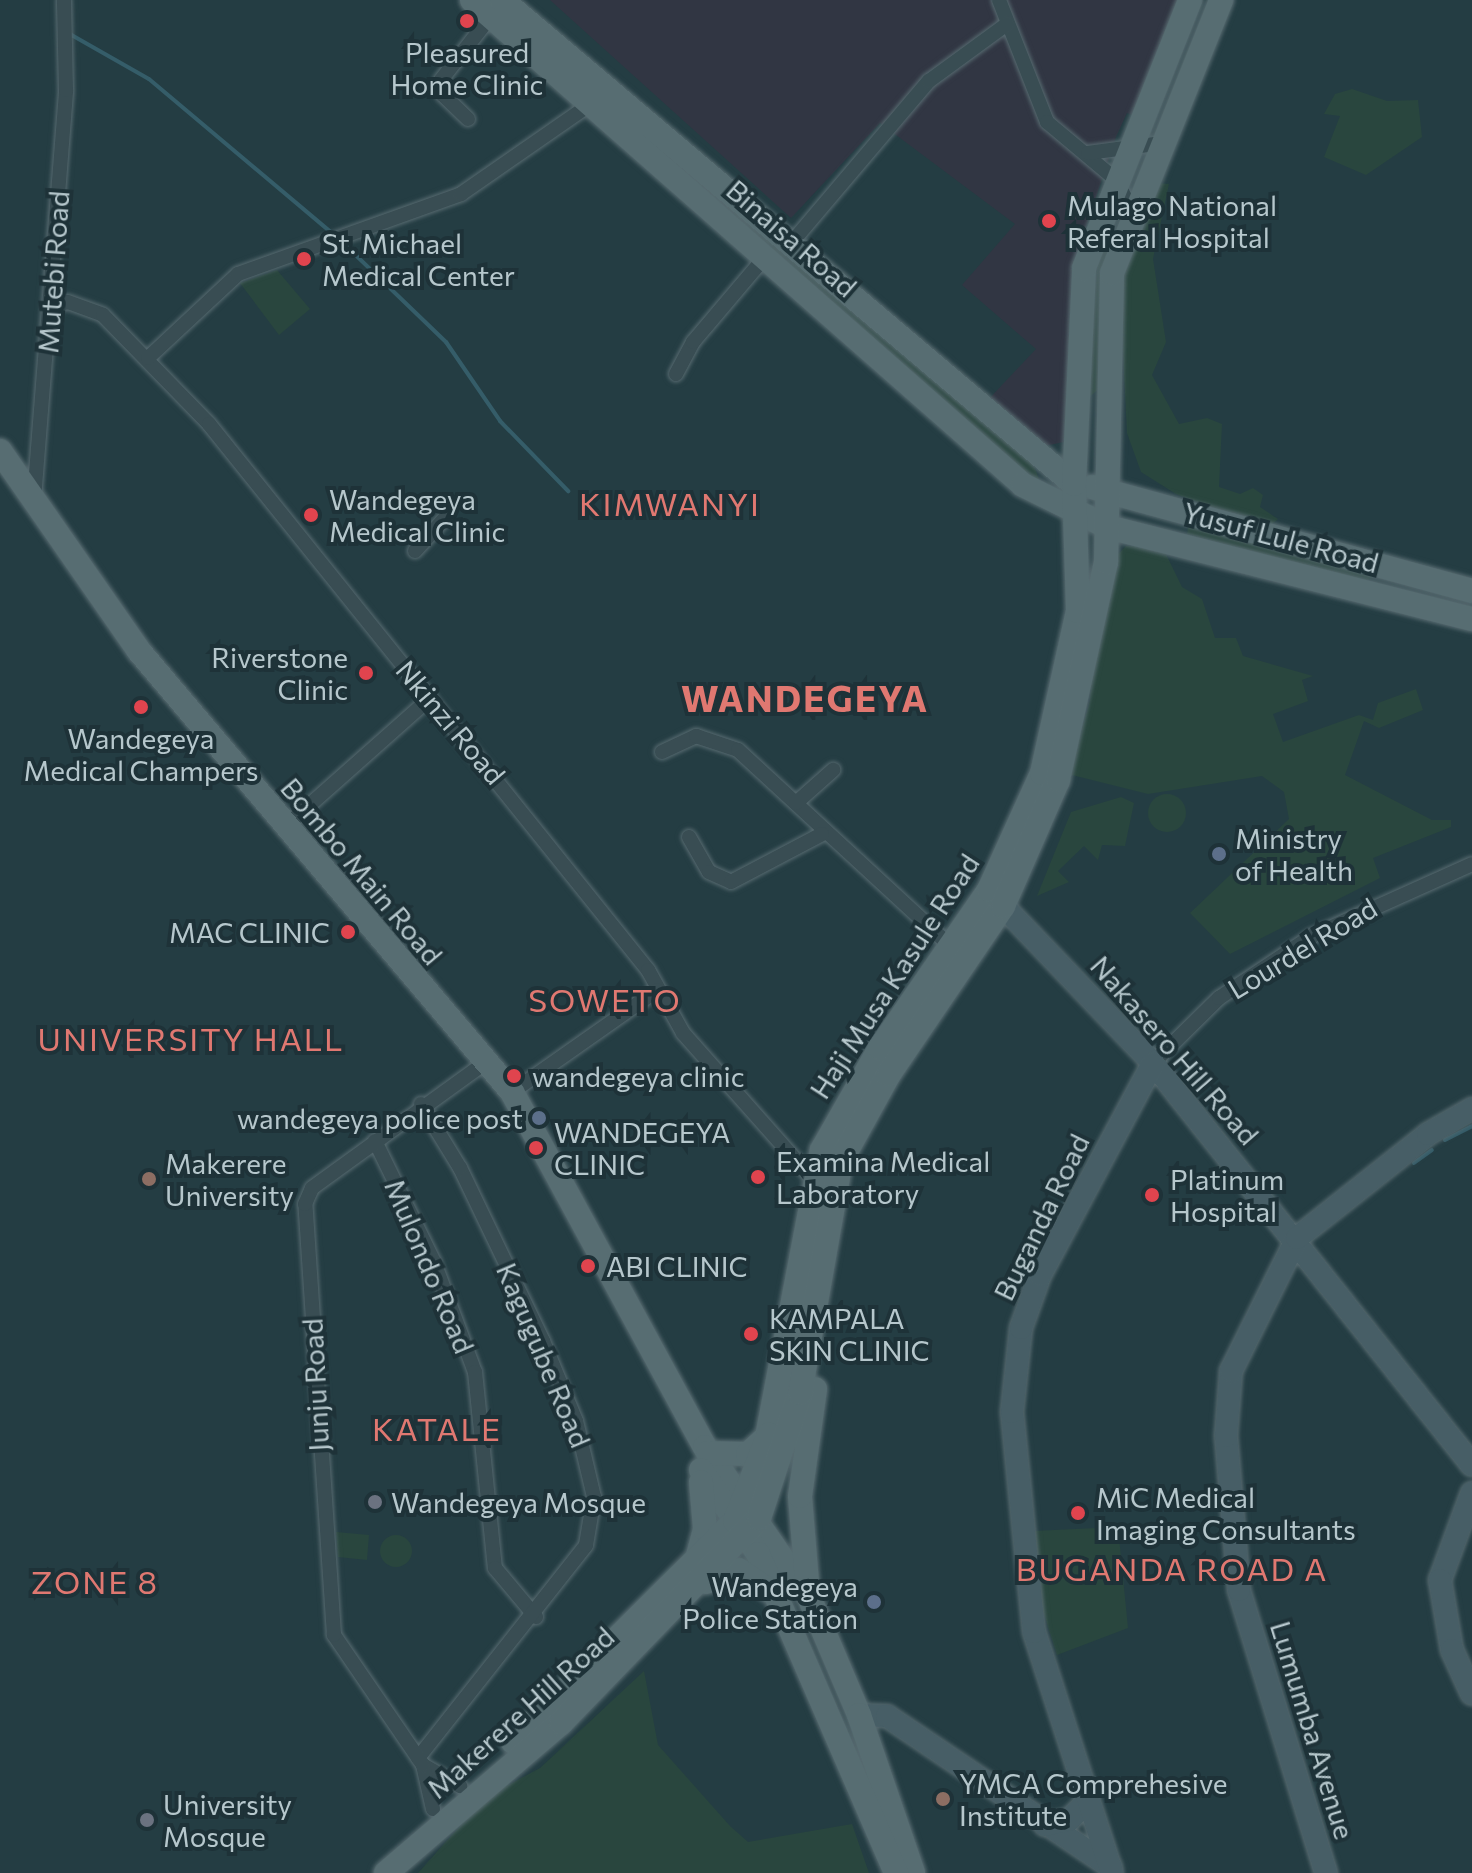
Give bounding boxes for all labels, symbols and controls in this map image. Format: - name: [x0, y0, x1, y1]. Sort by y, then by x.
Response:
- marker: Pleasured Home Clinic: [456, 10, 478, 32]
- place label: Pleasured Home Clinic: [391, 35, 543, 101]
- street label: Binaisa Road: [720, 172, 864, 304]
- place label: Mulago National Referal Hospital: [1067, 188, 1277, 254]
- street label: Mutebi Road: [31, 190, 75, 354]
- marker: Mulago National Referal Hospital: [1038, 210, 1060, 232]
- place label: St. Michael Medical Center: [322, 226, 515, 292]
- marker: St. Michael Medical Center: [293, 248, 315, 270]
- place label: Wandegeya Medical Clinic: [329, 482, 505, 548]
- district label: KIMWANYI: [579, 484, 761, 522]
- street label: Yusuf Lule Road: [1179, 495, 1383, 579]
- marker: Wandegeya Medical Clinic: [300, 504, 322, 526]
- place label: Riverstone Clinic: [211, 640, 348, 706]
- street label: Nkinzi Road: [389, 653, 513, 791]
- marker: Riverstone Clinic: [355, 662, 377, 684]
- district label: WANDEGEYA: [681, 676, 929, 720]
- marker: Wandegeya Medical Champers: [130, 696, 152, 718]
- place label: Wandegeya Medical Champers: [24, 721, 258, 787]
- street label: Bombo Main Road: [274, 771, 450, 971]
- place label: Ministry of Health: [1235, 821, 1353, 887]
- marker: Ministry of Health: [1210, 845, 1228, 863]
- street label: Haji Musa Kasule Road: [802, 847, 986, 1105]
- street label: Lourdel Road: [1221, 890, 1383, 1006]
- place label: MAC CLINIC: [169, 915, 330, 949]
- marker: MAC CLINIC: [337, 921, 359, 943]
- street label: Nakasero Hill Road: [1084, 949, 1266, 1151]
- district label: SOWETO: [528, 980, 682, 1018]
- district label: UNIVERSITY HALL: [38, 1019, 344, 1057]
- place label: wandegeya clinic: [532, 1059, 745, 1093]
- marker: wandegeya clinic: [503, 1065, 525, 1087]
- place label: wandegeya police post: [237, 1101, 523, 1135]
- marker: wandegeya police post: [530, 1109, 548, 1127]
- place label: WANDEGEYA CLINIC: [554, 1115, 730, 1181]
- street label: Buganda Road: [986, 1128, 1096, 1306]
- marker: WANDEGEYA CLINIC: [525, 1137, 547, 1159]
- place label: Examina Medical Laboratory: [776, 1144, 990, 1210]
- place label: Makerere University: [165, 1146, 294, 1212]
- place label: Platinum Hospital: [1170, 1162, 1284, 1228]
- marker: Examina Medical Laboratory: [747, 1166, 769, 1188]
- marker: Makerere University: [140, 1170, 158, 1188]
- street label: Mulondo Road: [378, 1174, 482, 1358]
- marker: Platinum Hospital: [1141, 1184, 1163, 1206]
- place label: ABI CLINIC: [606, 1249, 748, 1283]
- marker: ABI CLINIC: [577, 1255, 599, 1277]
- street label: Kagugube Road: [490, 1258, 598, 1452]
- place label: KAMPALA SKIN CLINIC: [769, 1301, 930, 1367]
- street label: Junju Road: [295, 1318, 335, 1452]
- marker: KAMPALA SKIN CLINIC: [740, 1323, 762, 1345]
- district label: KATALE: [372, 1409, 502, 1447]
- place label: MiC Medical Imaging Consultants: [1096, 1480, 1356, 1546]
- place label: Wandegeya Mosque: [391, 1485, 646, 1519]
- marker: Wandegeya Mosque: [366, 1493, 384, 1511]
- marker: MiC Medical Imaging Consultants: [1067, 1502, 1089, 1524]
- district label: BUGANDA ROAD A: [1016, 1549, 1328, 1587]
- district label: ZONE 8: [31, 1562, 159, 1600]
- place label: Wandegeya Police Station: [682, 1569, 858, 1635]
- marker: Wandegeya Police Station: [865, 1593, 883, 1611]
- street label: Lumumba Avenue: [1264, 1617, 1362, 1843]
- street label: Makerere Hill Road: [420, 1619, 620, 1805]
- place label: YMCA Comprehesive Institute: [959, 1766, 1228, 1832]
- place label: University Mosque: [163, 1787, 292, 1853]
- marker: YMCA Comprehesive Institute: [934, 1790, 952, 1808]
- marker: University Mosque: [138, 1811, 156, 1829]

